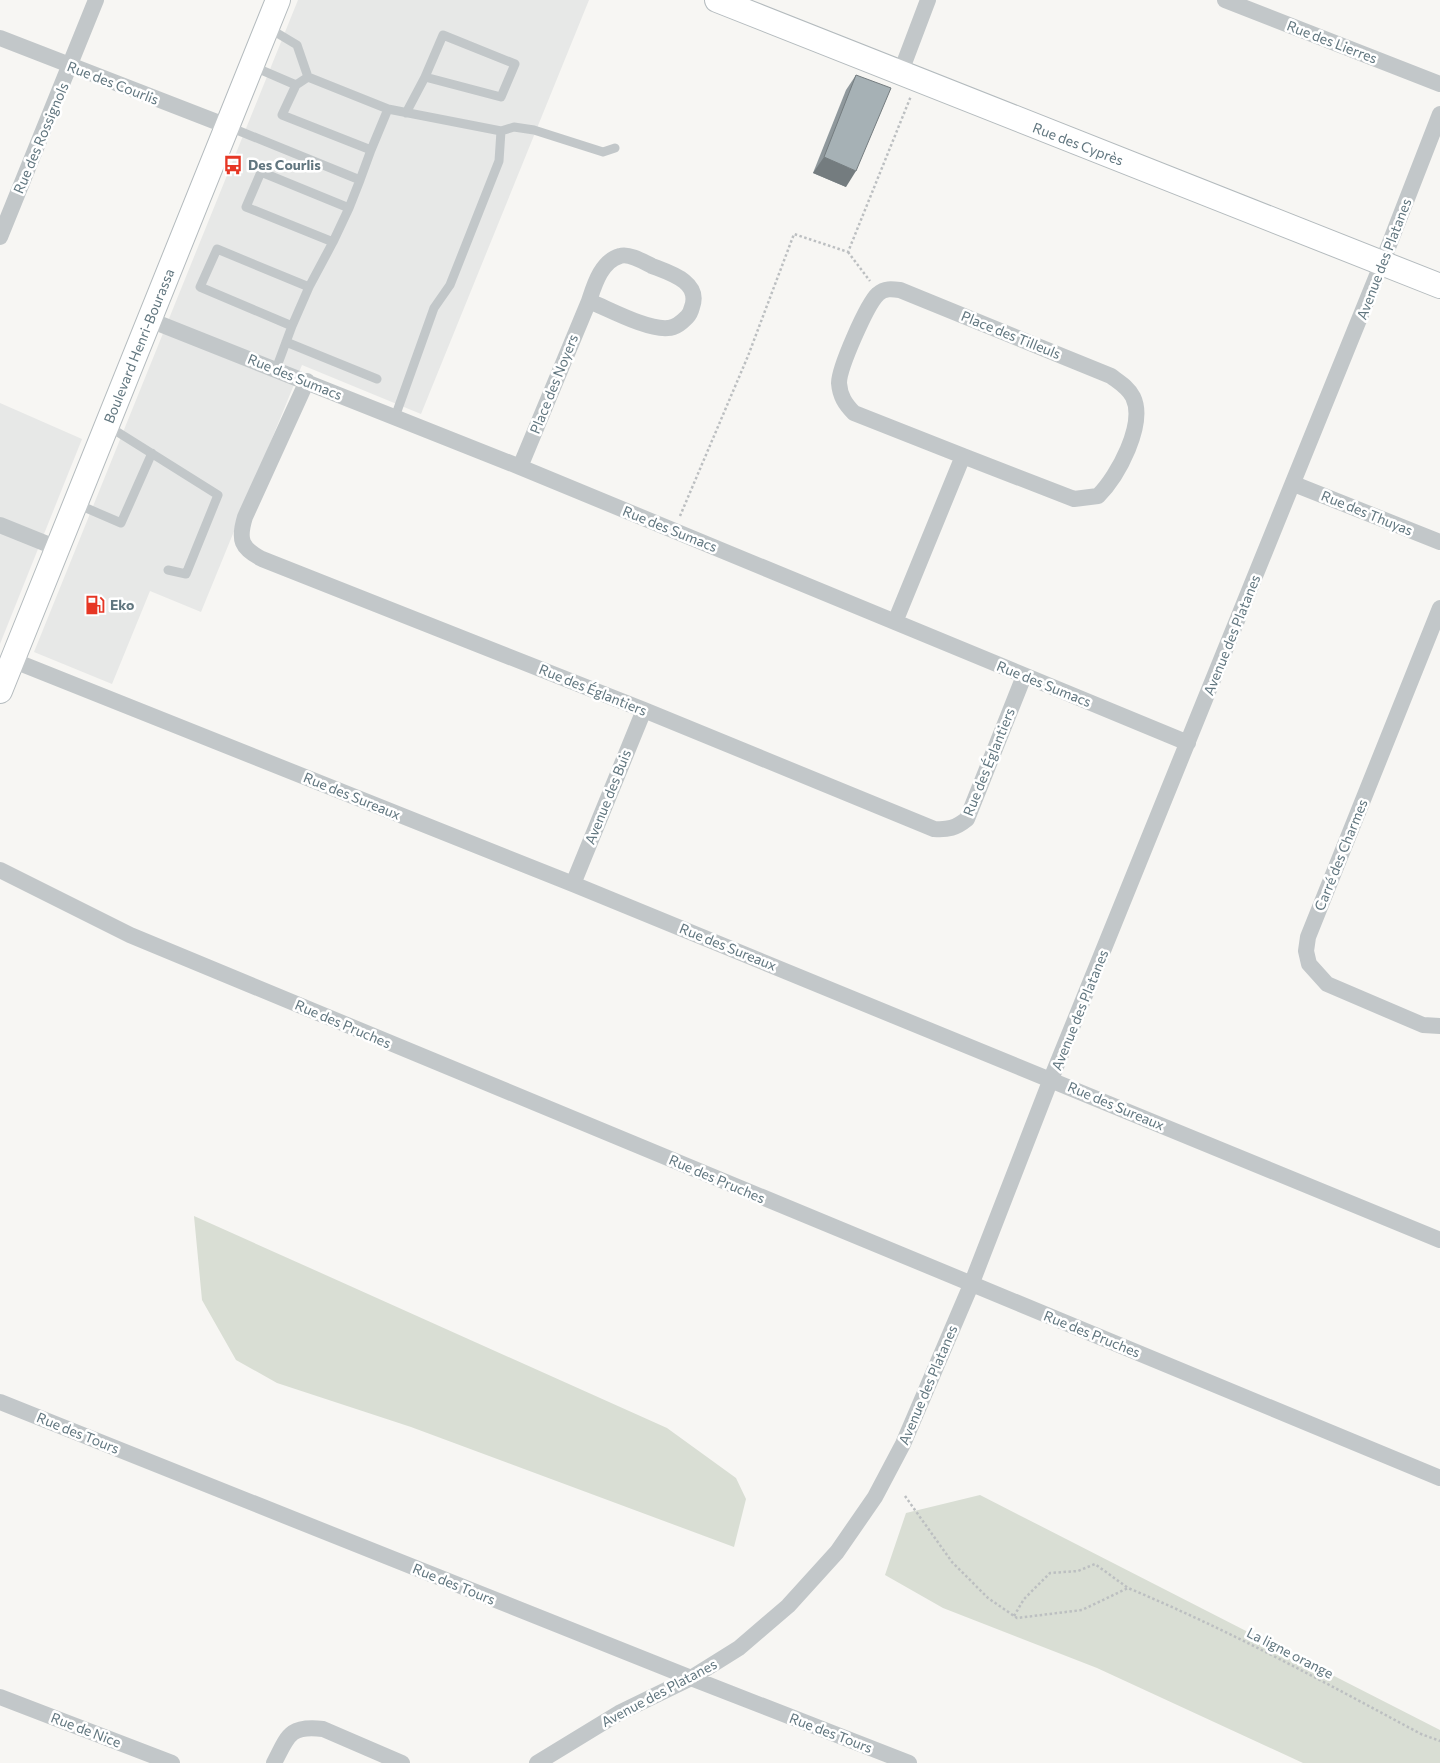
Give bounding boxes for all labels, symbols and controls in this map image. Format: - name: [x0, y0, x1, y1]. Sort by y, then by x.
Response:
- street label: Rue des Lierres: [1285, 16, 1380, 67]
- street label: Rue des Courlis: [65, 57, 161, 108]
- street label: Rue des Rossignols: [9, 80, 72, 196]
- street label: Rue des Cyprès: [1030, 118, 1126, 169]
- bus stop icon: Des Courlis: [222, 154, 244, 176]
- place label: Des Courlis: [248, 156, 321, 173]
- street label: Avenue des Platanes: [1353, 196, 1414, 322]
- street label: Boulevard Henri-Bourassa: [100, 266, 177, 426]
- street label: Place des Tilleuls: [959, 307, 1064, 362]
- street label: Place des Noyers: [526, 332, 581, 436]
- street label: Rue des Sumacs: [245, 350, 345, 403]
- street label: Rue des Thuyas: [1319, 486, 1415, 539]
- street label: Rue des Sumacs: [620, 502, 720, 555]
- street label: Avenue des Platanes: [1200, 572, 1263, 698]
- fuel station icon: Eko: [84, 594, 106, 616]
- place label: Eko: [110, 596, 134, 613]
- street label: Rue des Sumacs: [994, 657, 1094, 710]
- street label: Rue des Églantiers: [537, 660, 650, 719]
- street label: Rue des Églantiers: [959, 705, 1018, 818]
- street label: Avenue des Buis: [581, 747, 634, 847]
- street label: Rue des Sureaux: [301, 768, 404, 823]
- street label: Carré des Charmes: [1310, 796, 1371, 913]
- street label: Rue des Sureaux: [677, 919, 780, 974]
- street label: Avenue des Platanes: [1048, 947, 1111, 1073]
- street label: Rue des Pruches: [293, 996, 394, 1051]
- street label: Rue des Sureaux: [1065, 1078, 1167, 1134]
- street label: Rue des Pruches: [667, 1151, 768, 1206]
- street label: Rue des Pruches: [1041, 1306, 1143, 1361]
- street label: Avenue des Platanes: [895, 1322, 960, 1447]
- street label: Rue des Tours: [34, 1408, 122, 1457]
- street label: Rue des Tours: [410, 1559, 498, 1608]
- street label: La ligne orange: [1244, 1623, 1336, 1682]
- street label: Avenue des Platanes: [598, 1655, 719, 1730]
- street label: Rue de Nice: [49, 1708, 124, 1751]
- street label: Rue des Tours: [787, 1709, 875, 1756]

